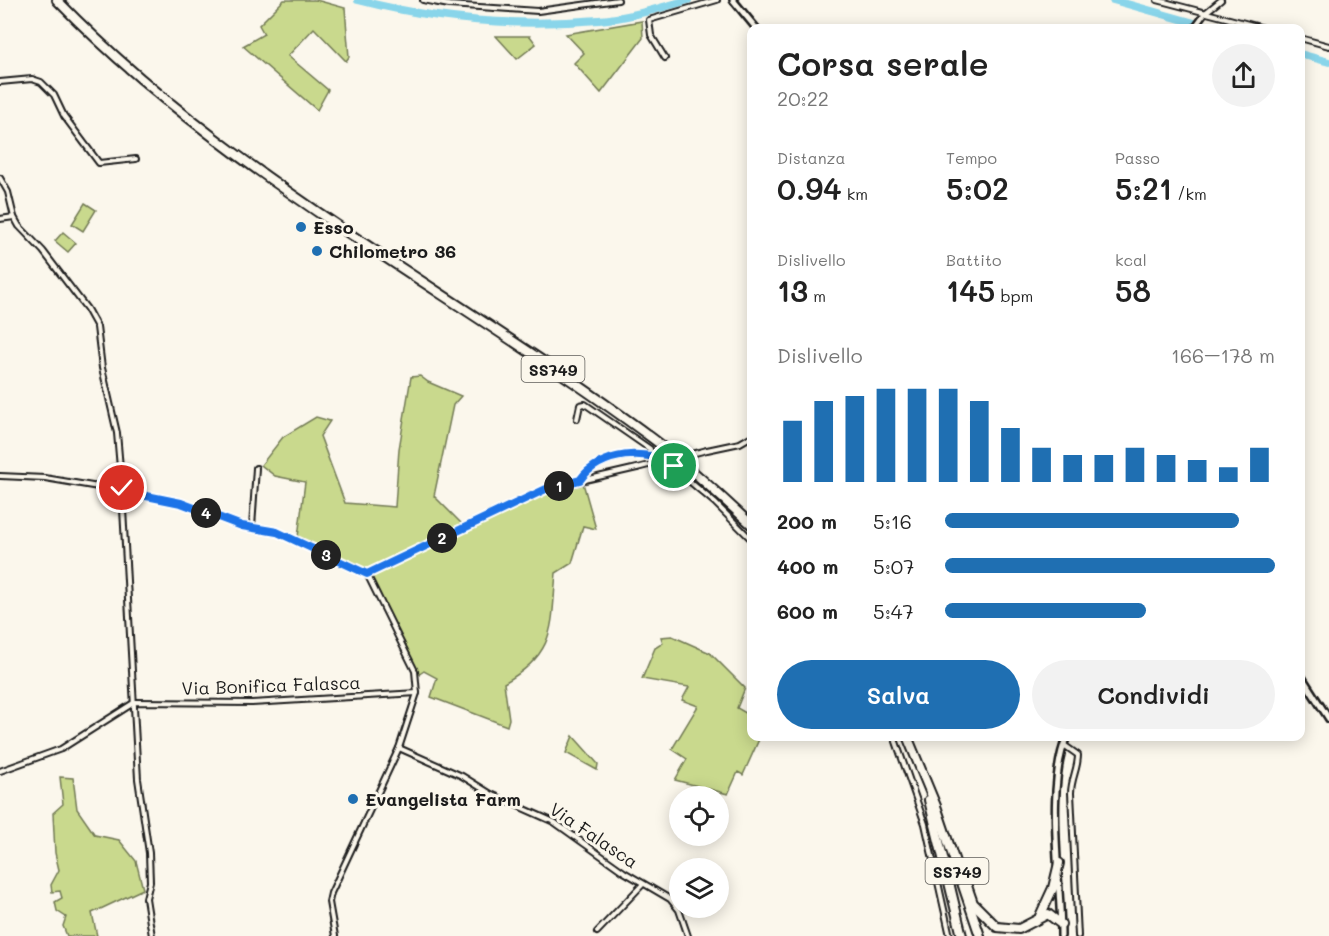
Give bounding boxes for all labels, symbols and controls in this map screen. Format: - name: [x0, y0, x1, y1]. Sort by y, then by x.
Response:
- text: Corsa serale: [777, 41, 989, 84]
- button: share: [1212, 44, 1275, 107]
- text: 20:22: [777, 85, 829, 111]
- text: Distanza: [777, 147, 845, 168]
- text: Tempo: [946, 147, 997, 168]
- text: Passo: [1115, 147, 1160, 168]
- text: 0.94: [777, 168, 842, 208]
- text: 5:02: [946, 168, 1009, 208]
- text: 5:21: [1115, 168, 1172, 208]
- text: km: [842, 183, 868, 204]
- text: /km: [1172, 183, 1207, 204]
- place label: Esso: [313, 215, 354, 239]
- marker: Esso: [294, 220, 308, 234]
- place label: Chilometro 36: [329, 239, 456, 263]
- marker: Chilometro 36: [310, 244, 324, 258]
- text: Dislivello: [777, 249, 845, 270]
- text: Battito: [946, 249, 1001, 270]
- text: kcal: [1115, 249, 1147, 270]
- text: 13: [777, 270, 808, 310]
- text: 145: [946, 270, 995, 310]
- text: 58: [1115, 270, 1151, 310]
- text: m: [808, 285, 826, 306]
- text: bpm: [995, 285, 1033, 306]
- text: Dislivello: [777, 342, 863, 368]
- text: 166–178 m: [1171, 342, 1275, 368]
- road number: SS749: [522, 356, 584, 382]
- pin: [648, 440, 699, 491]
- icon: arrive: [657, 449, 690, 482]
- pin: [96, 462, 147, 513]
- icon: check: [105, 471, 138, 504]
- pin: 1: [544, 471, 574, 501]
- text: 1: [555, 475, 563, 496]
- pin: 4: [191, 498, 221, 528]
- text: 4: [201, 502, 211, 523]
- text: 200 m: [777, 508, 837, 534]
- text: 5:16: [873, 508, 912, 534]
- pin: 2: [427, 523, 457, 553]
- text: 2: [438, 527, 446, 548]
- pin: 3: [311, 540, 341, 570]
- text: 3: [321, 544, 331, 565]
- text: 400 m: [777, 553, 838, 579]
- text: 5:07: [873, 553, 914, 579]
- text: 600 m: [777, 598, 838, 624]
- text: 5:47: [873, 598, 914, 624]
- button: Salva: [777, 660, 1020, 729]
- button: Condividi: [1032, 660, 1275, 729]
- street label: Via Bonifica Falasca: [181, 670, 361, 700]
- map controls: [669, 786, 729, 918]
- button: locate: [669, 786, 729, 846]
- place label: Evangelista Farm: [365, 787, 521, 811]
- marker: Evangelista Farm: [346, 792, 360, 806]
- street label: Via Falasca: [545, 797, 643, 873]
- button: layers: [669, 858, 729, 918]
- road number: SS749: [926, 858, 988, 884]

